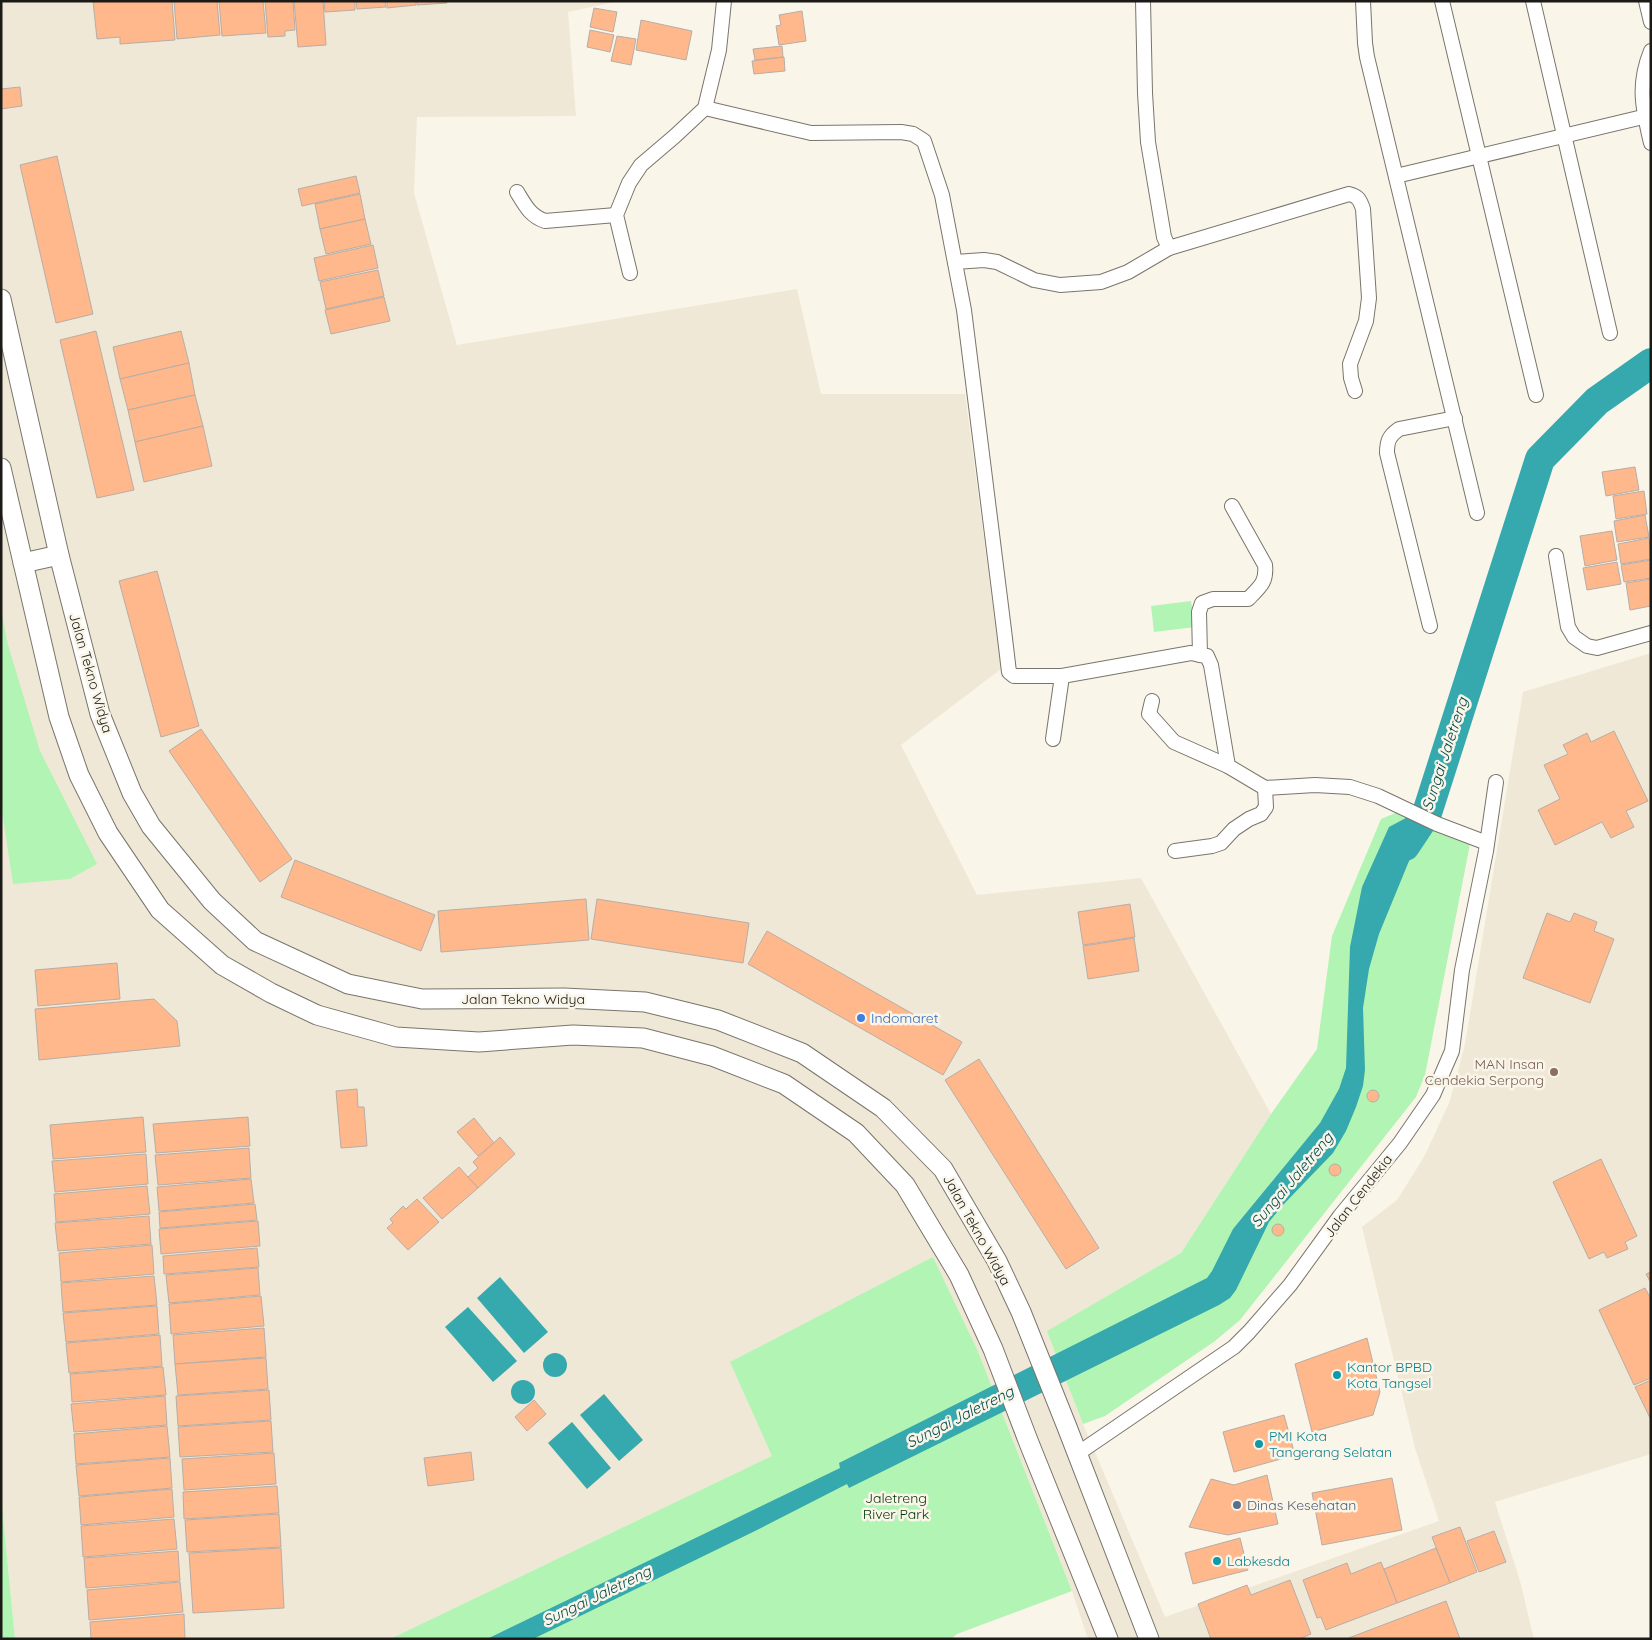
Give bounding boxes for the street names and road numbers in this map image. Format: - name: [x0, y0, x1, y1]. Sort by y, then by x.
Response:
- street label: Jalan Tekno Widya: [65, 611, 117, 735]
- street label: Jalan Tekno Widya: [461, 990, 585, 1008]
- street label: Jalan Cendekia: [1320, 1151, 1396, 1241]
- street label: Jalan Tekno Widya: [939, 1171, 1015, 1289]

